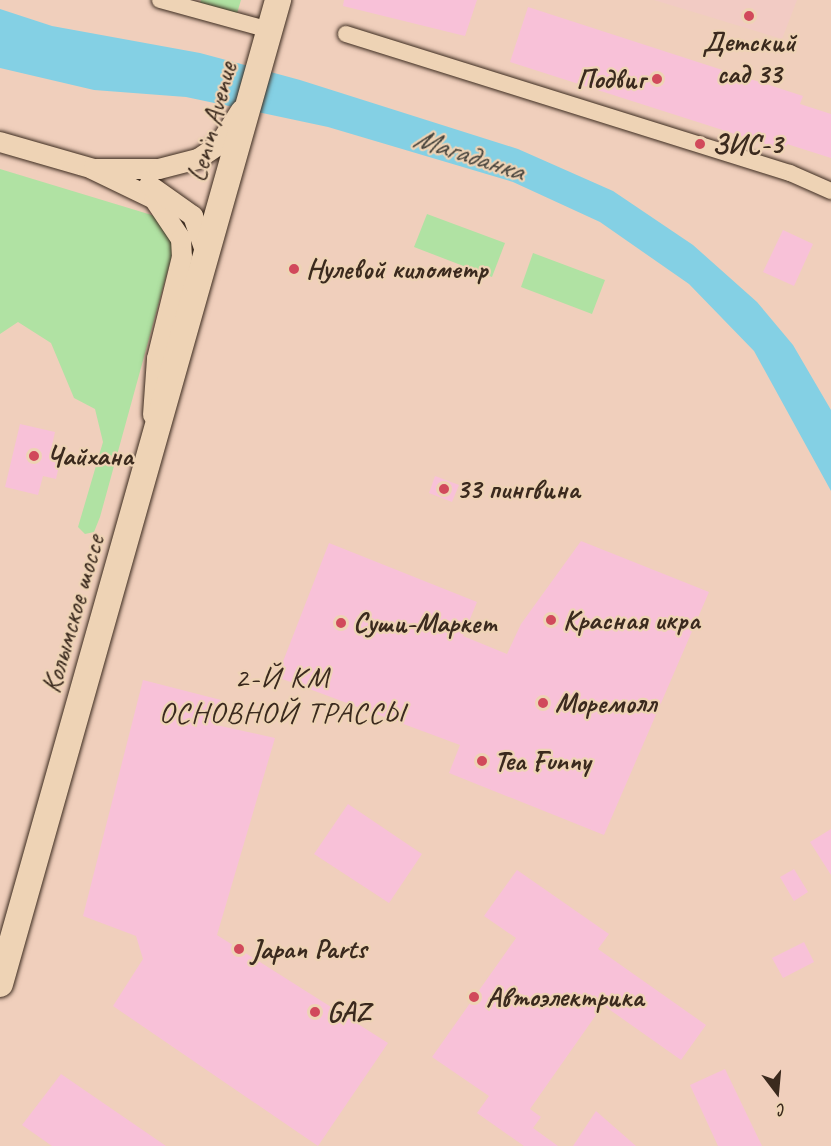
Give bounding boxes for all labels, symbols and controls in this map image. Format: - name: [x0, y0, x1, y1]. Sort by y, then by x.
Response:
- marker: Детский сад 33: [742, 9, 756, 23]
- place label: Детский сад 33: [702, 25, 796, 91]
- street label: Lenin Avenue: [180, 58, 244, 186]
- place label: Подвиг: [576, 62, 645, 96]
- marker: Подвиг: [650, 72, 664, 86]
- water label: Магаданка: [409, 119, 529, 189]
- place label: ЗИС-3: [712, 127, 782, 161]
- marker: ЗИС-3: [693, 137, 707, 151]
- place label: Нулевой километр: [306, 252, 488, 286]
- marker: Нулевой километр: [287, 262, 301, 276]
- place label: Чайхана: [46, 439, 133, 473]
- marker: Чайхана: [27, 449, 41, 463]
- place label: 33 пингвина: [456, 472, 579, 506]
- marker: 33 пингвина: [437, 482, 451, 496]
- street label: Колымское шоссе: [34, 531, 112, 697]
- place label: Красная икра: [563, 603, 700, 637]
- place label: Суши-Маркет: [353, 606, 497, 640]
- marker: Красная икра: [544, 613, 558, 627]
- marker: Суши-Маркет: [334, 616, 348, 630]
- district label: 2-Й КМ ОСНОВНОЙ ТРАССЫ: [158, 659, 406, 730]
- place label: Моремолл: [555, 686, 656, 720]
- marker: Моремолл: [536, 696, 550, 710]
- place label: Tea Funny: [494, 744, 590, 778]
- marker: Tea Funny: [475, 754, 489, 768]
- place label: Japan Parts: [251, 932, 367, 966]
- marker: Japan Parts: [232, 942, 246, 956]
- place label: Автоэлектрика: [486, 980, 643, 1014]
- marker: Автоэлектрика: [467, 990, 481, 1004]
- place label: GAZ: [327, 995, 369, 1029]
- marker: GAZ: [308, 1005, 322, 1019]
- north arrow: [747, 1062, 807, 1122]
- text: С: [775, 1099, 789, 1120]

